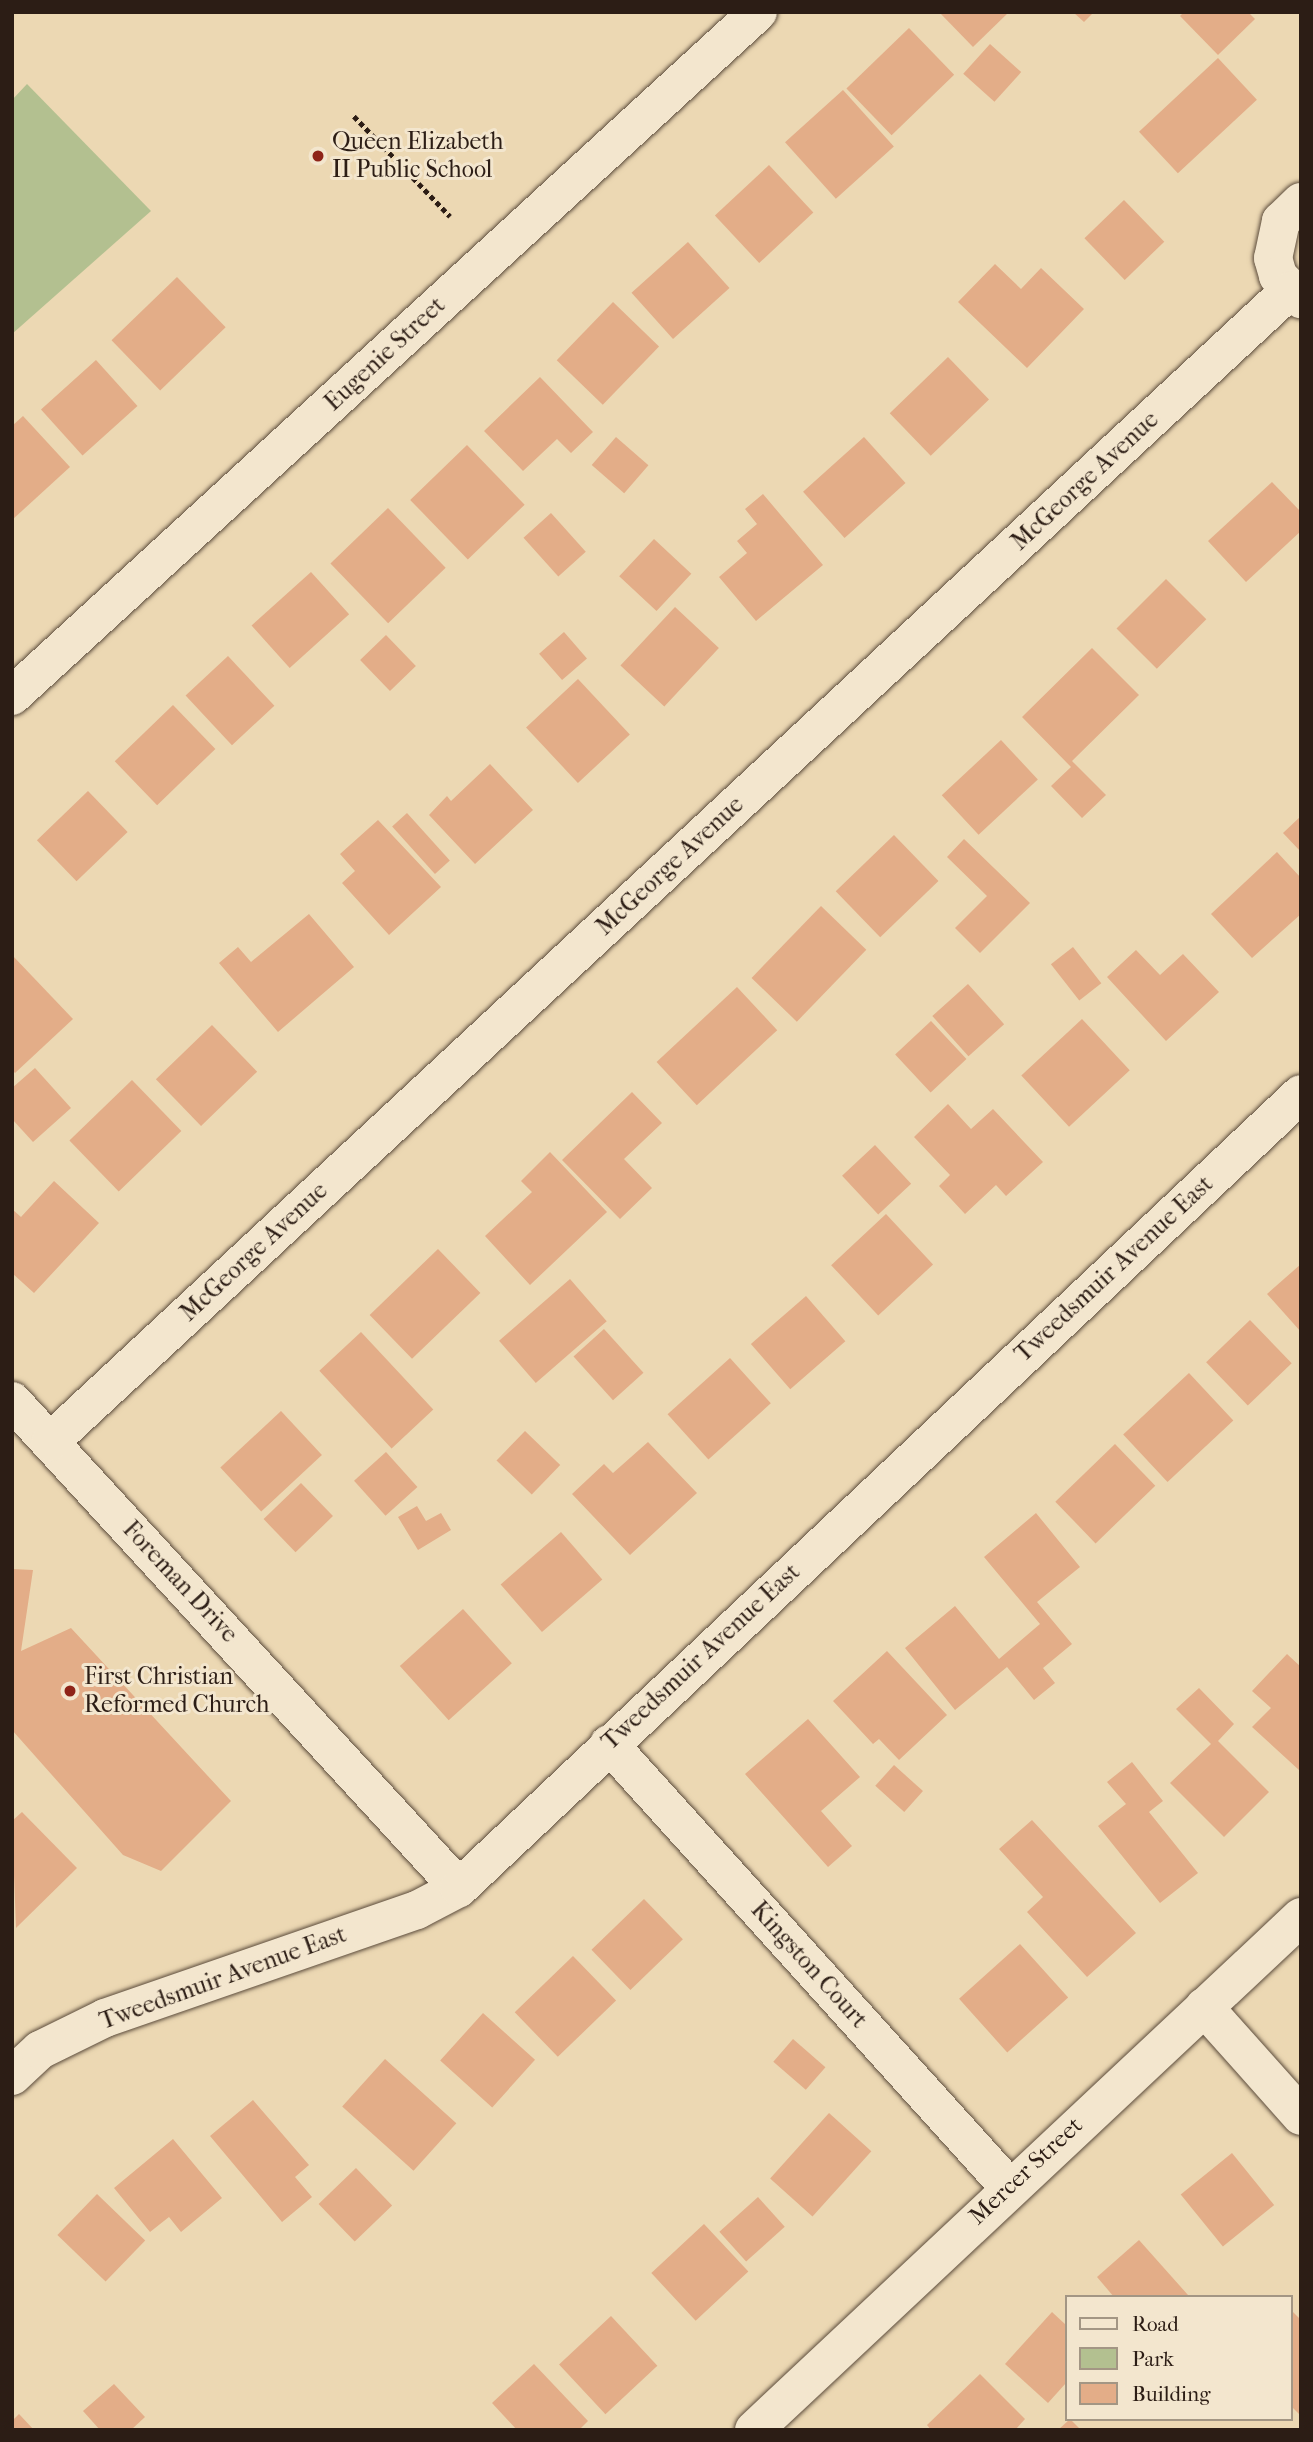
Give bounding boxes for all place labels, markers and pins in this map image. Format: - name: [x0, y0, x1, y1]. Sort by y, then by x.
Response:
- place label: Queen Elizabeth II Public School: [332, 128, 503, 184]
- marker: Queen Elizabeth II Public School: [310, 148, 326, 164]
- place label: First Christian Reformed Church: [84, 1663, 270, 1719]
- marker: First Christian Reformed Church: [62, 1683, 78, 1699]

